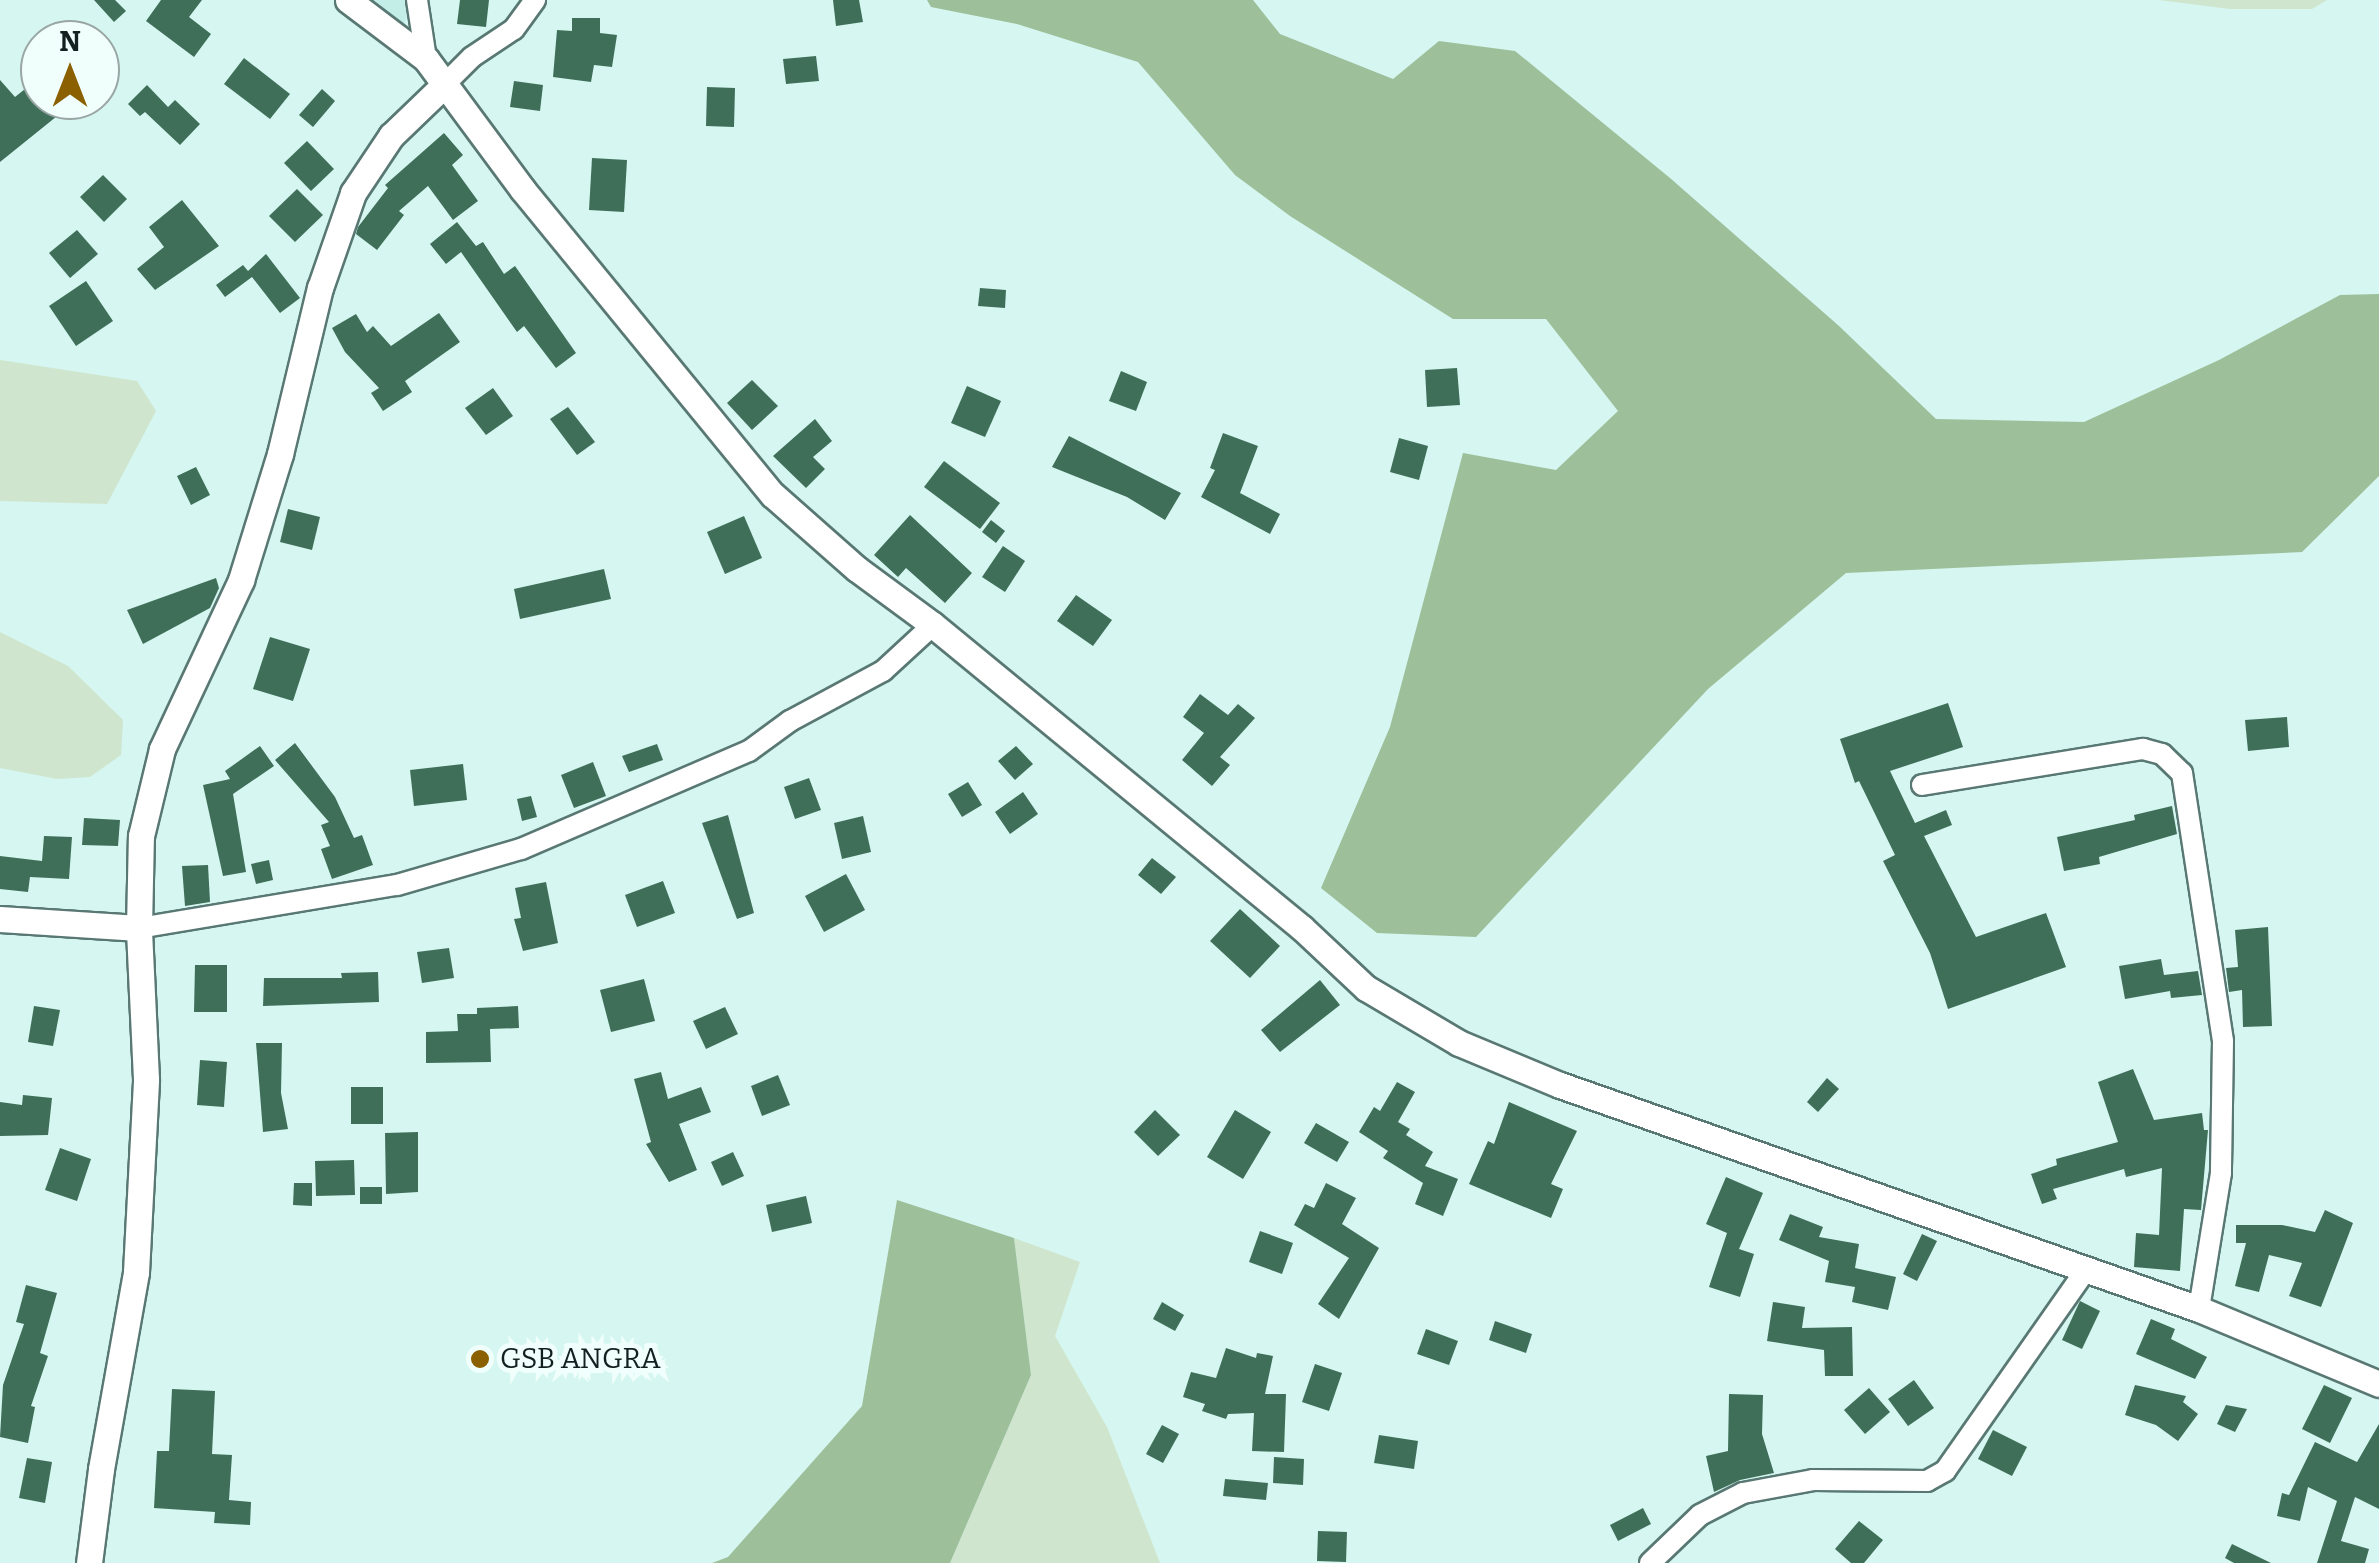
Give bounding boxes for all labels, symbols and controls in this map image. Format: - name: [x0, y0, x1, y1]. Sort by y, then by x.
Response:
- north arrow: [20, 20, 120, 120]
- text: N: [59, 25, 81, 58]
- place label: GSB ANGRA: [500, 1342, 661, 1376]
- marker: GSB ANGRA: [469, 1348, 491, 1370]

